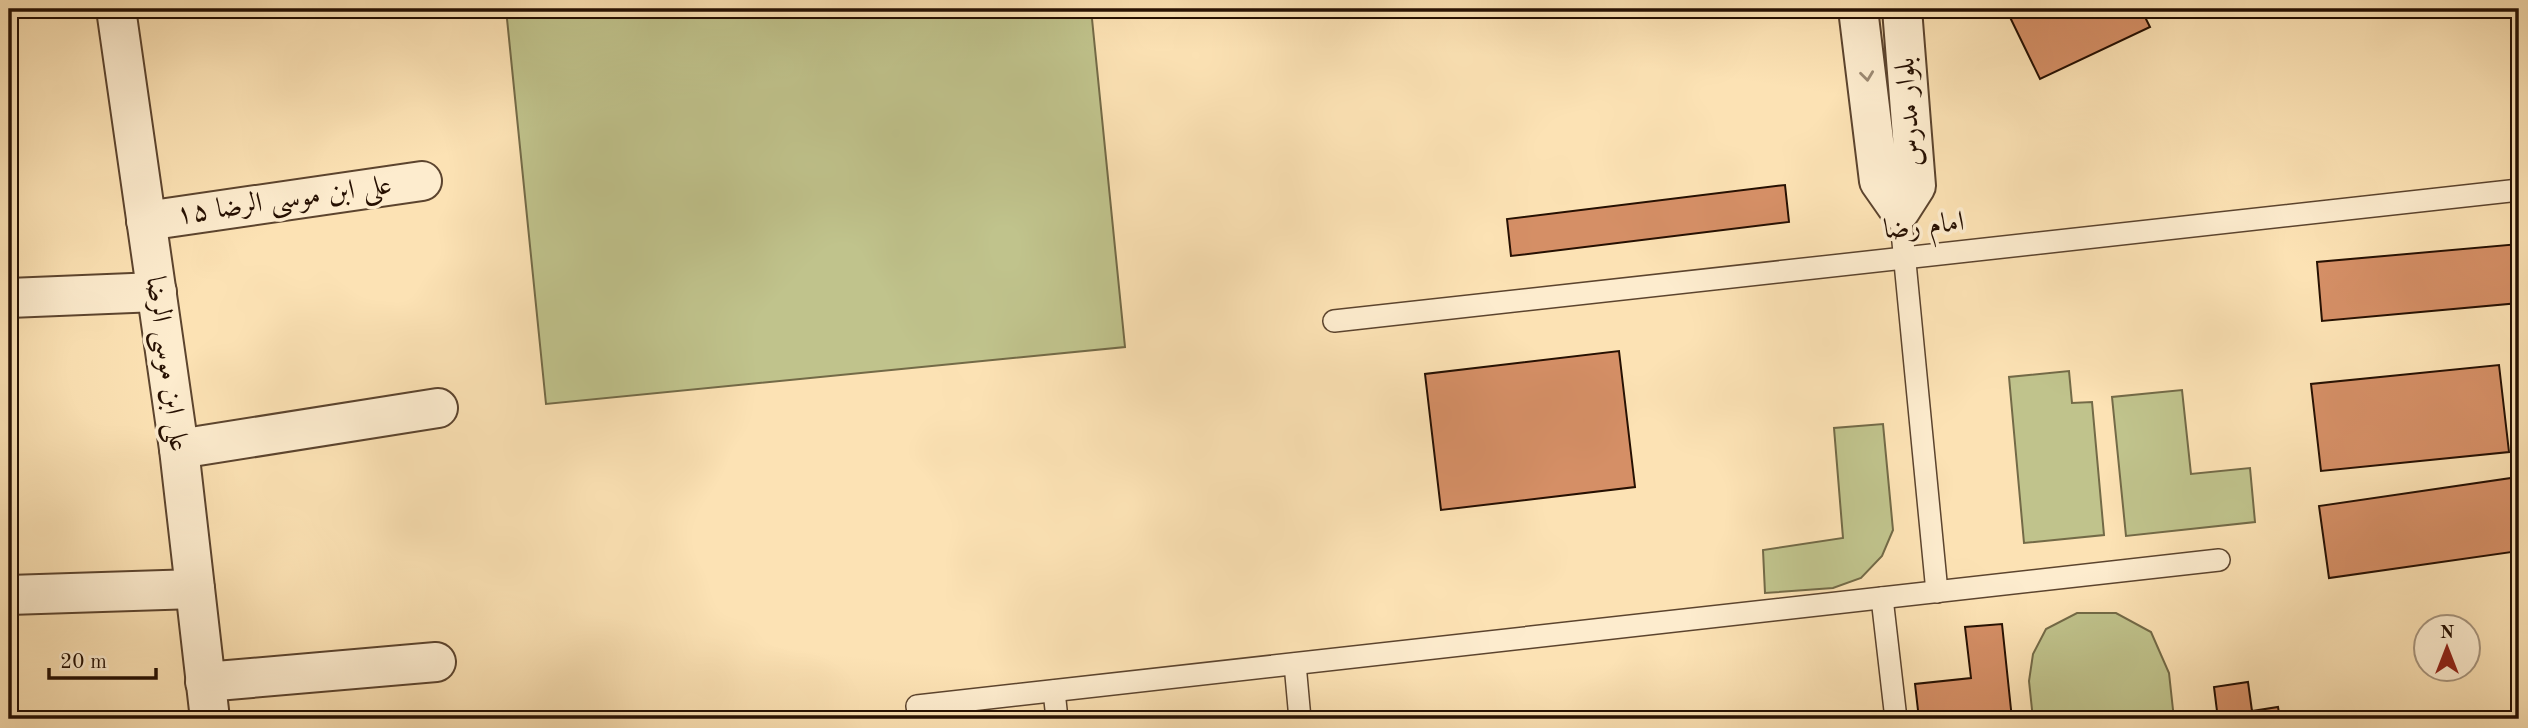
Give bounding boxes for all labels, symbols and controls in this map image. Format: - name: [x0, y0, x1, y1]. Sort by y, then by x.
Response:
- street label: بلوار مدرس: [1892, 56, 1929, 168]
- one-way arrow: [1859, 71, 1874, 82]
- street label: علی ابن موسی الرضا ۱۵: [174, 171, 394, 234]
- street label: امام رضا: [1882, 209, 1967, 253]
- street label: علی ابن موسی الرضا: [136, 274, 193, 454]
- north arrow: [2412, 612, 2482, 682]
- text: N: [2440, 624, 2455, 643]
- scale bar: [49, 637, 156, 681]
- text: 20 m: [60, 652, 107, 673]

